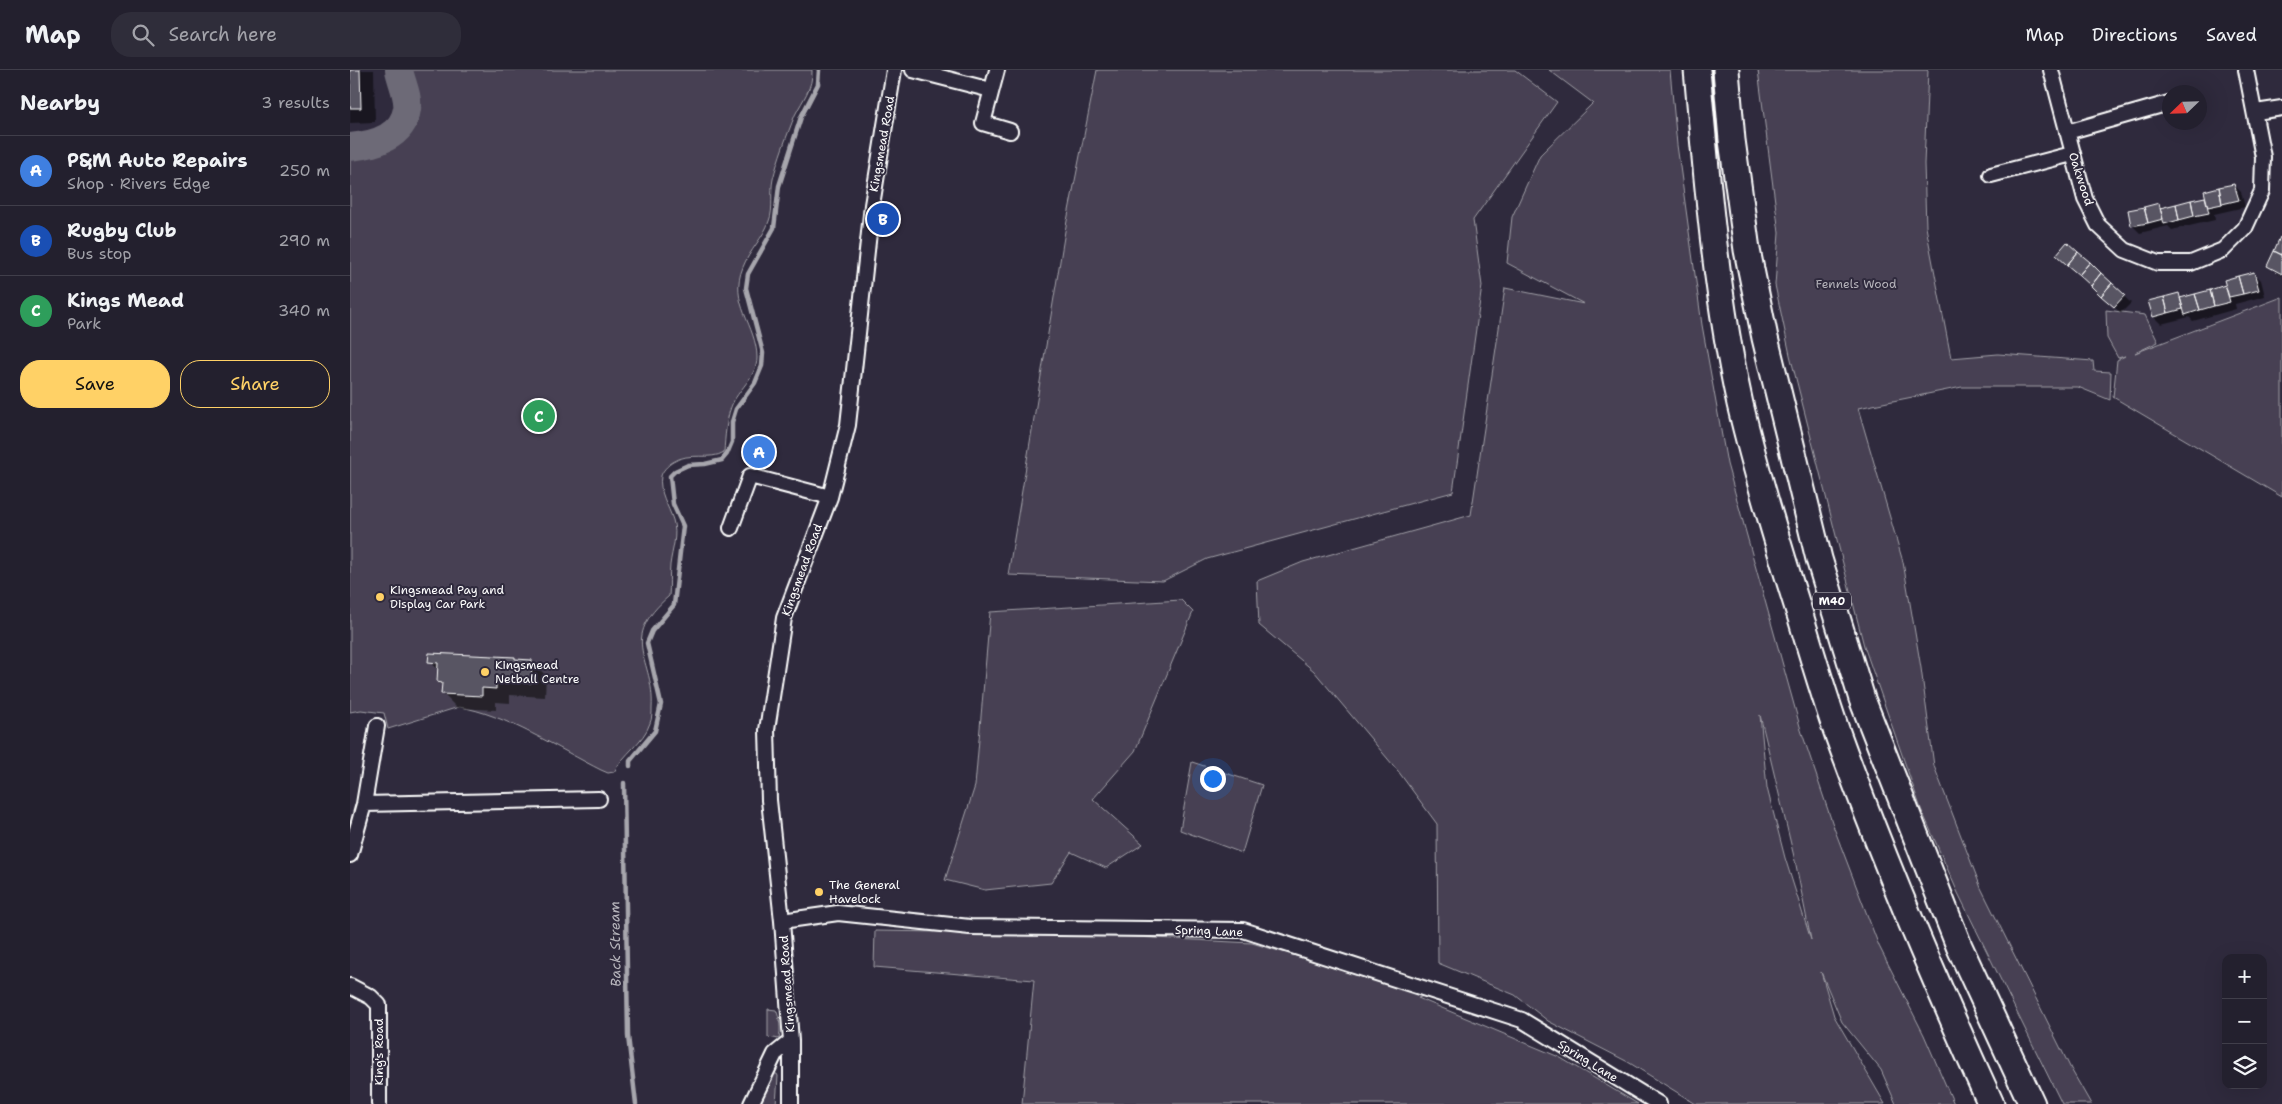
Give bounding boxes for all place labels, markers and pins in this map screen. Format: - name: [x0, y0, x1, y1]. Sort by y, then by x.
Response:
- pin: B: [867, 200, 899, 238]
- pin: C: [523, 397, 555, 435]
- pin: A: [743, 433, 775, 471]
- place label: Kingsmead Pay and Display Car Park: [390, 582, 505, 612]
- marker: Kingsmead Pay and Display Car Park: [374, 591, 386, 603]
- place label: Kingsmead Netball Centre: [495, 657, 580, 687]
- marker: Kingsmead Netball Centre: [479, 666, 491, 678]
- place label: The General Havelock: [829, 877, 900, 907]
- marker: The General Havelock: [813, 886, 825, 898]

